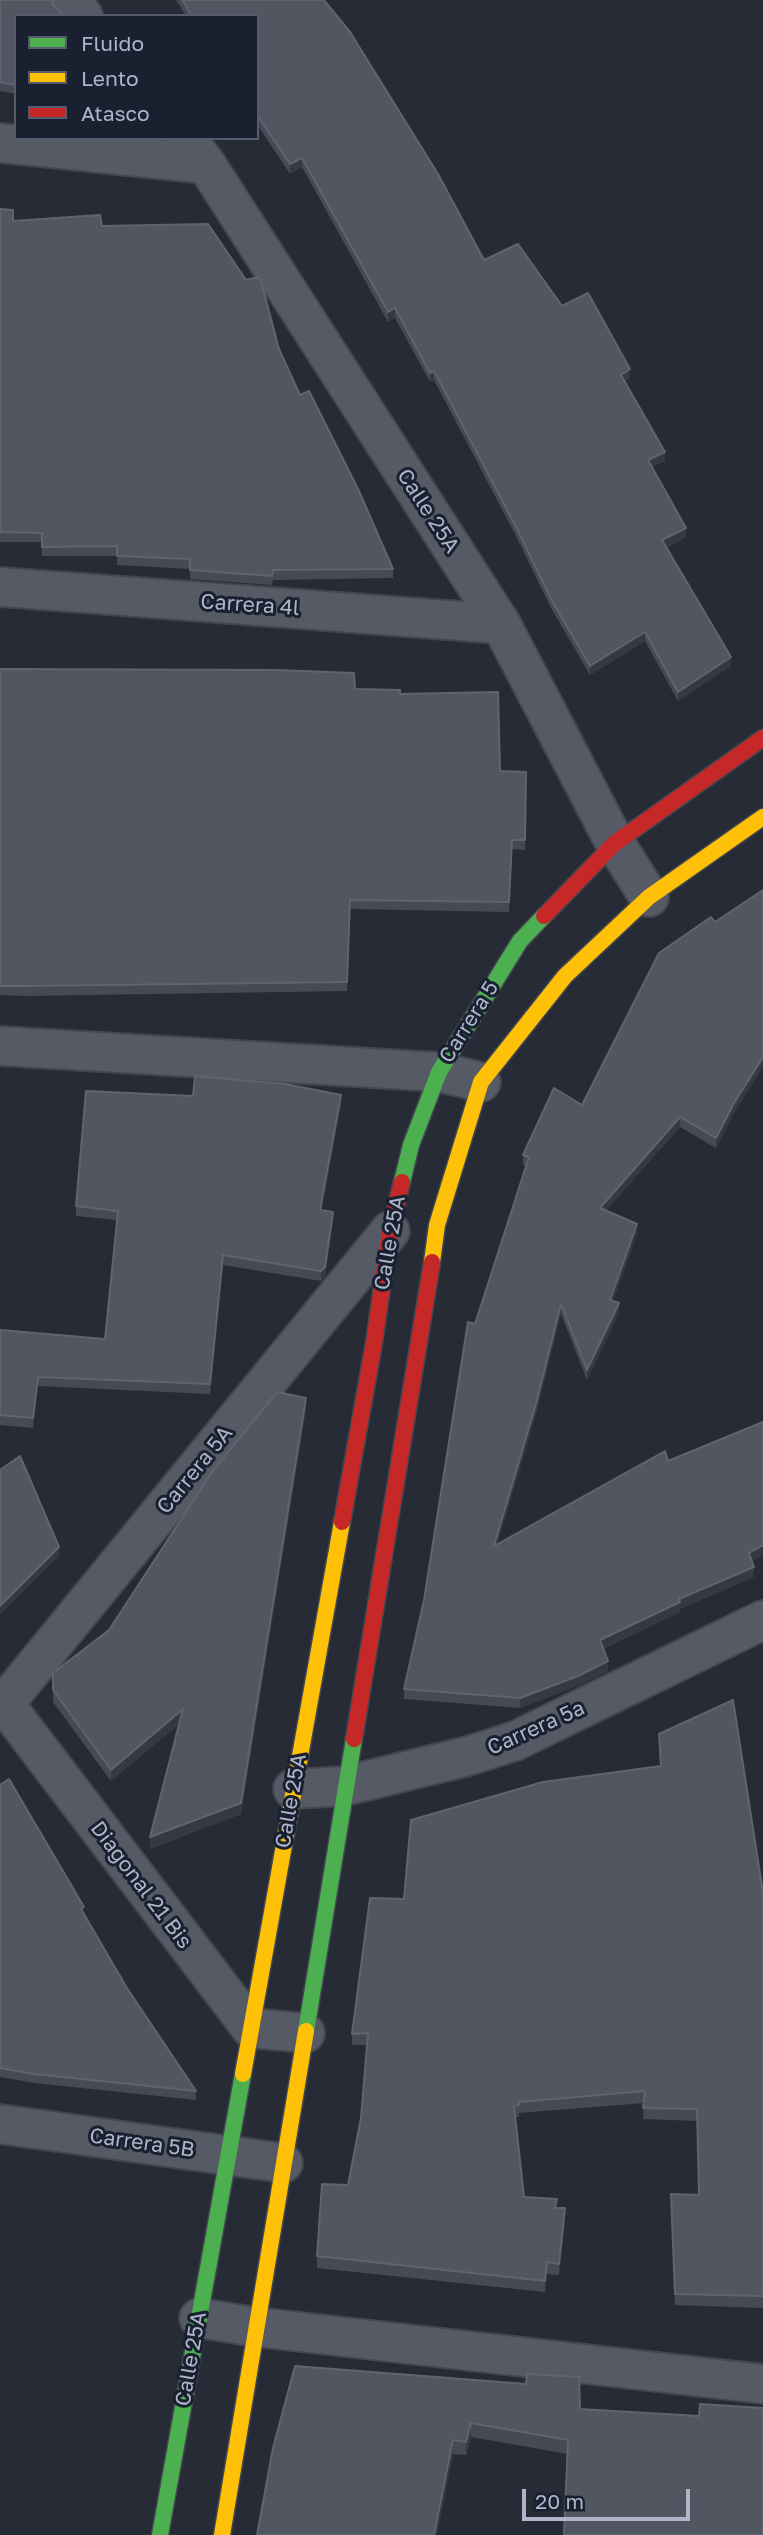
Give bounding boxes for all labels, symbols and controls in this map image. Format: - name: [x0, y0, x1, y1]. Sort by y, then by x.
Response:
- legend: [14, 14, 259, 140]
- text: Fluido: [81, 30, 144, 56]
- text: Lento: [81, 65, 139, 91]
- text: Atasco: [81, 100, 150, 126]
- street label: Calle 25A: [391, 464, 465, 558]
- street label: Carrera 4l: [200, 589, 300, 621]
- street label: Carrera 5: [434, 976, 504, 1068]
- street label: Calle 25A: [369, 1194, 411, 1292]
- street label: Carrera 5A: [152, 1421, 238, 1519]
- street label: Carrera 5a: [484, 1695, 588, 1761]
- street label: Calle 25A: [270, 1752, 312, 1850]
- street label: Diagonal 21 Bis: [85, 1816, 197, 1954]
- street label: Carrera 5B: [88, 2123, 196, 2163]
- street label: Calle 25A: [170, 2310, 212, 2408]
- scale bar: [525, 2476, 693, 2520]
- text: 20 m: [535, 2488, 584, 2514]

